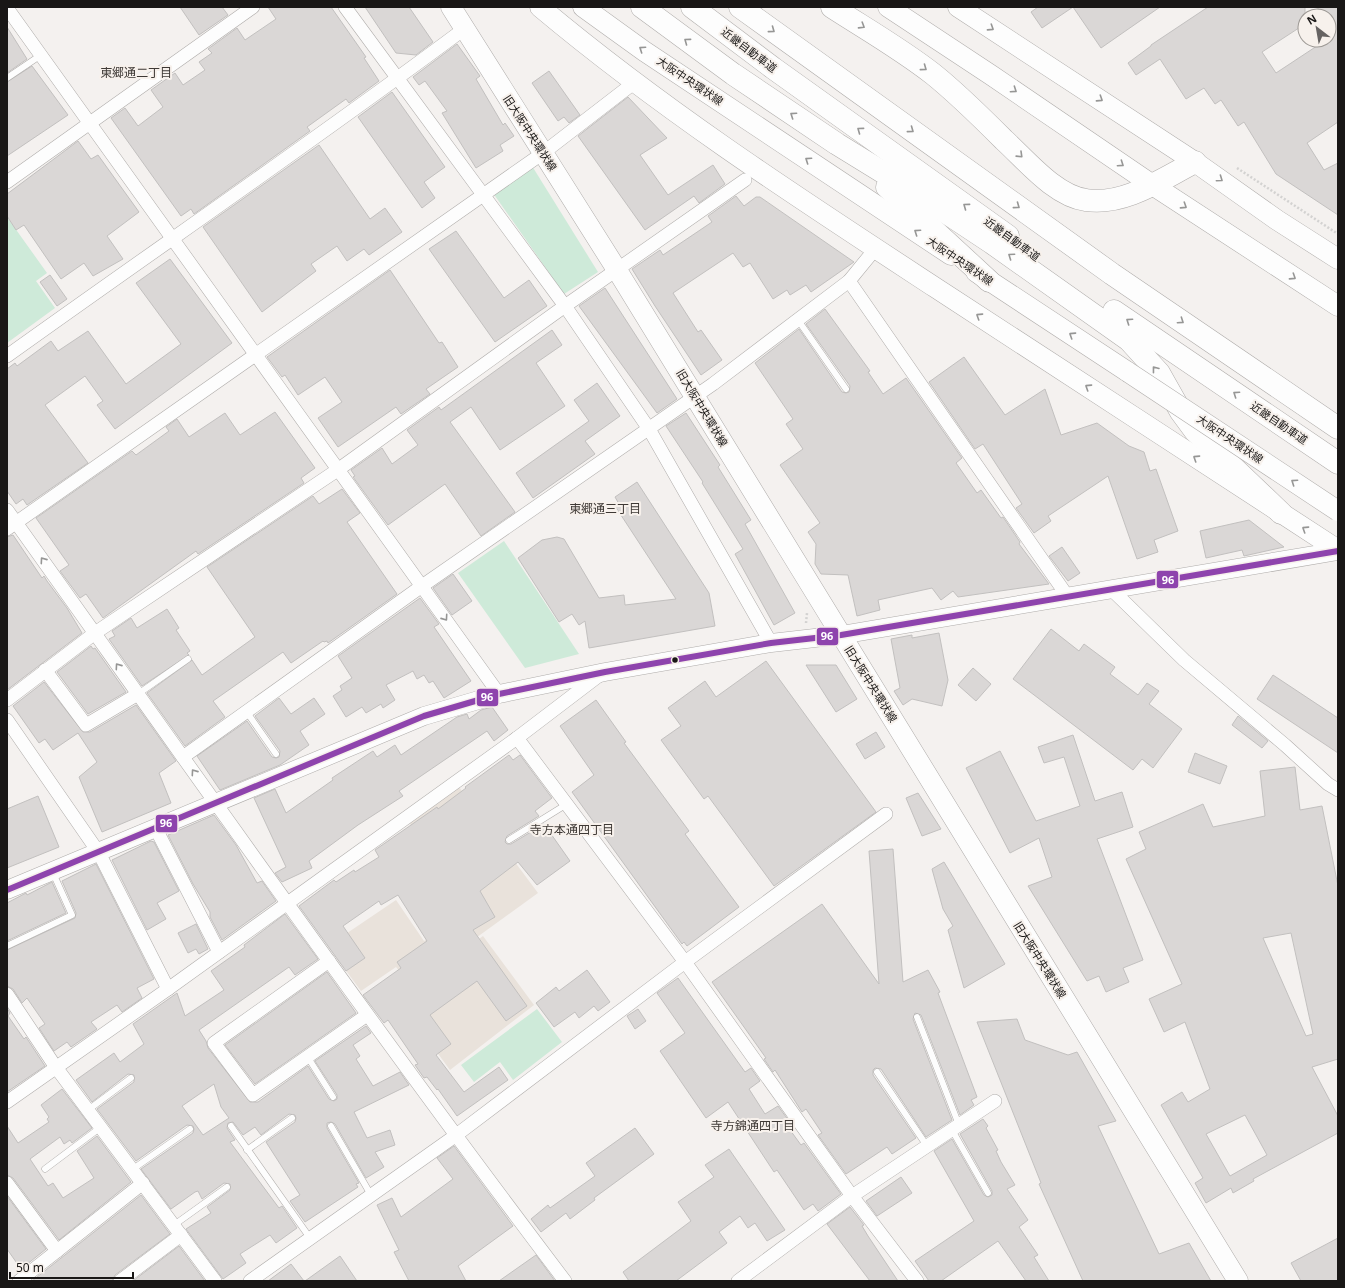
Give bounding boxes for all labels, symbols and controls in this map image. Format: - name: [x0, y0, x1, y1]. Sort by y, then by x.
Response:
- north arrow: [1297, 8, 1337, 48]
- text: N: [1304, 10, 1319, 28]
- one-way arrow: [858, 21, 865, 29]
- street label: 近畿自動車道: [718, 24, 780, 75]
- one-way arrow: [987, 24, 994, 31]
- one-way arrow: [767, 25, 774, 32]
- one-way arrow: [684, 38, 691, 45]
- one-way arrow: [639, 46, 646, 54]
- street label: 大阪中央環状線: [654, 53, 726, 108]
- one-way arrow: [920, 63, 927, 71]
- district label: 東郷通二丁目: [100, 64, 172, 81]
- one-way arrow: [1009, 85, 1016, 92]
- street label: 旧大阪中央環状線: [500, 92, 561, 174]
- one-way arrow: [1096, 95, 1103, 102]
- one-way arrow: [791, 113, 798, 120]
- one-way arrow: [907, 125, 914, 132]
- one-way arrow: [857, 127, 864, 135]
- one-way arrow: [1015, 150, 1023, 158]
- one-way arrow: [806, 158, 813, 165]
- one-way arrow: [1117, 159, 1124, 167]
- one-way arrow: [1215, 174, 1222, 181]
- one-way arrow: [1013, 201, 1020, 209]
- one-way arrow: [1179, 201, 1186, 208]
- one-way arrow: [963, 204, 970, 211]
- street label: 近畿自動車道: [981, 213, 1043, 264]
- one-way arrow: [914, 230, 921, 237]
- street label: 大阪中央環状線: [924, 233, 996, 288]
- one-way arrow: [1008, 253, 1015, 261]
- one-way arrow: [1288, 272, 1295, 279]
- one-way arrow: [976, 313, 983, 321]
- one-way arrow: [1177, 316, 1184, 324]
- one-way arrow: [1126, 319, 1133, 326]
- one-way arrow: [1069, 332, 1076, 340]
- street label: 旧大阪中央環状線: [673, 366, 732, 449]
- one-way arrow: [1153, 367, 1160, 374]
- one-way arrow: [1085, 384, 1092, 392]
- one-way arrow: [1233, 391, 1240, 399]
- street label: 近畿自動車道: [1248, 398, 1311, 447]
- street label: 大阪中央環状線: [1194, 411, 1266, 466]
- one-way arrow: [1194, 456, 1201, 463]
- one-way arrow: [1291, 479, 1298, 487]
- district label: 東郷通三丁目: [569, 500, 641, 517]
- one-way arrow: [1302, 526, 1309, 534]
- one-way arrow: [40, 557, 48, 564]
- line badge: 96: [1156, 570, 1179, 589]
- text: 96: [1162, 572, 1174, 587]
- one-way arrow: [440, 614, 448, 621]
- line badge: 96: [816, 627, 839, 646]
- text: 96: [821, 628, 833, 643]
- street label: 旧大阪中央環状線: [842, 642, 901, 725]
- unlabelled marker: [670, 655, 680, 665]
- one-way arrow: [116, 663, 123, 670]
- line badge: 96: [476, 688, 499, 707]
- text: 96: [481, 689, 493, 704]
- one-way arrow: [192, 769, 199, 776]
- line badge: 96: [155, 814, 178, 833]
- text: 96: [160, 815, 172, 830]
- district label: 寺方本通四丁目: [530, 821, 614, 838]
- street label: 旧大阪中央環状線: [1011, 918, 1070, 1001]
- district label: 寺方錦通四丁目: [711, 1117, 795, 1134]
- scale bar: [10, 1254, 133, 1280]
- text: 50 m: [16, 1259, 44, 1276]

